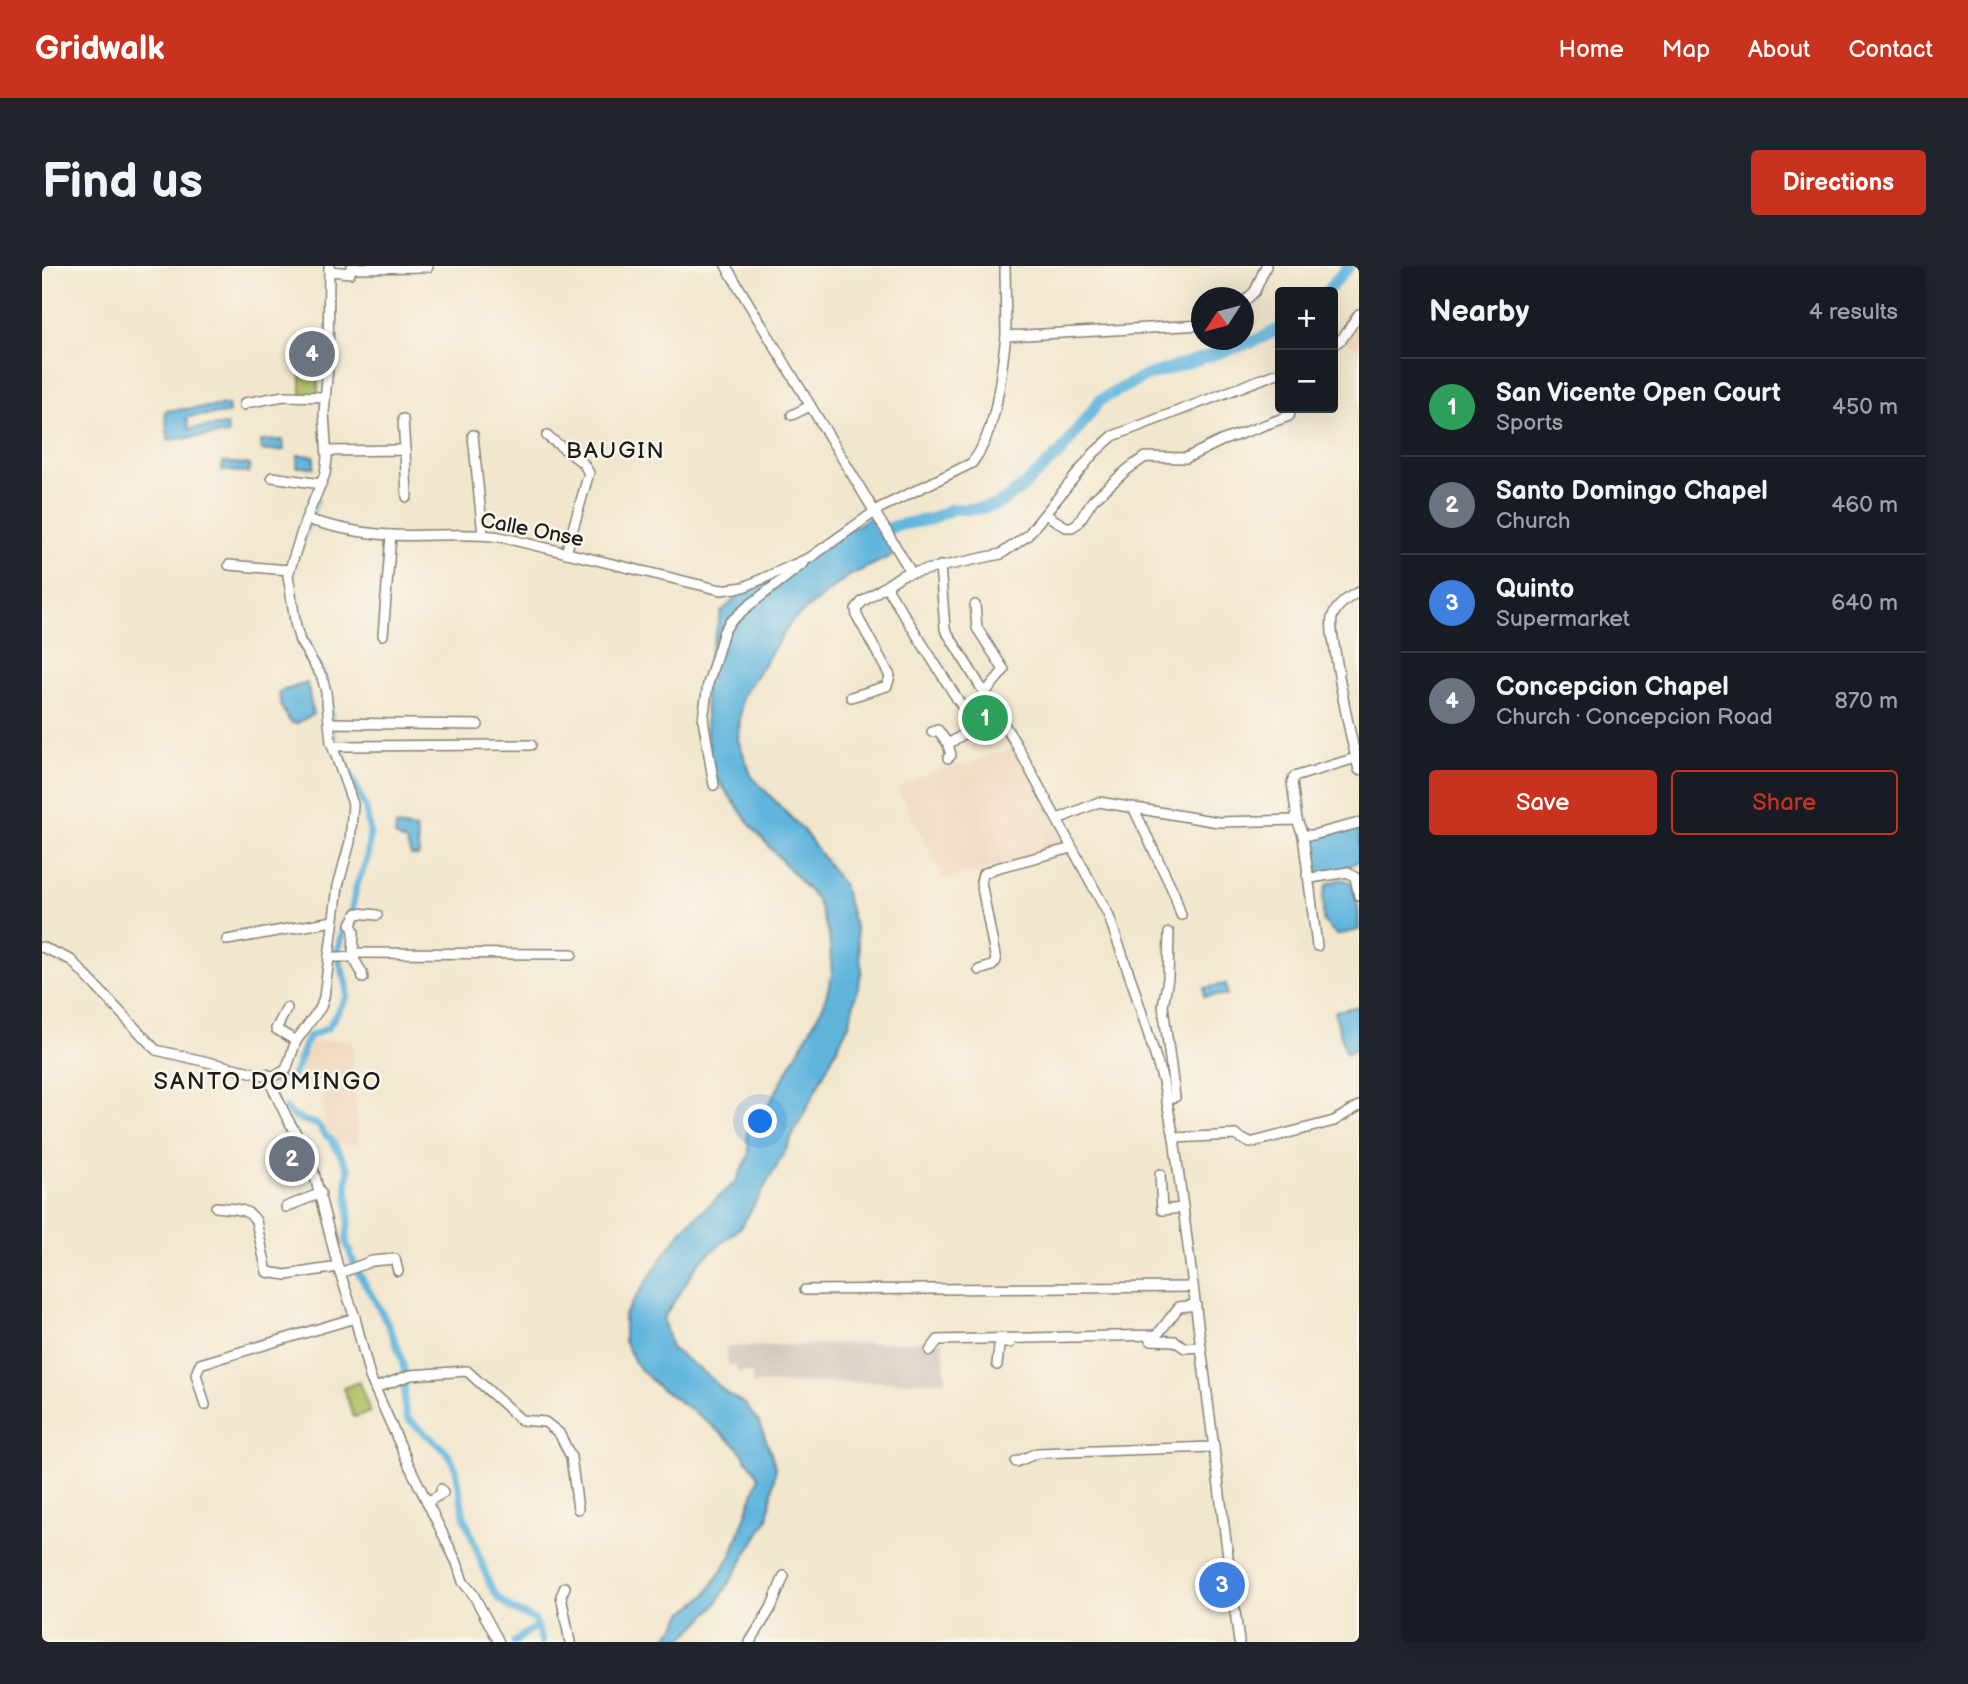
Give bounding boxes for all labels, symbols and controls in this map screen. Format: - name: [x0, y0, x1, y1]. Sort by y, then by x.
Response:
- text: Gridwalk: [35, 29, 165, 69]
- text: Home: [1559, 35, 1624, 64]
- text: Map: [1662, 35, 1710, 64]
- text: About: [1748, 35, 1810, 64]
- text: Contact: [1848, 35, 1933, 64]
- button: Directions: [1751, 150, 1926, 215]
- text: Find us: [42, 153, 203, 212]
- north arrow: [1191, 287, 1254, 350]
- map controls: [1275, 287, 1338, 413]
- button: +: [1275, 287, 1338, 350]
- text: Nearby: [1429, 294, 1529, 330]
- text: 4 results: [1809, 298, 1898, 326]
- pin: 4: [289, 328, 335, 380]
- button: −: [1275, 350, 1338, 413]
- text: San Vicente Open Court: [1496, 378, 1781, 409]
- text: 1: [1447, 393, 1457, 421]
- text: 450 m: [1832, 393, 1898, 421]
- text: Sports: [1496, 409, 1563, 437]
- district label: BAUGIN: [566, 437, 666, 465]
- text: Santo Domingo Chapel: [1496, 476, 1768, 507]
- text: 2: [1445, 491, 1459, 519]
- text: 460 m: [1831, 491, 1898, 519]
- text: Church: [1496, 507, 1571, 535]
- street label: Calle Onse: [478, 508, 586, 552]
- text: Quinto: [1496, 574, 1574, 605]
- text: 3: [1445, 589, 1459, 617]
- text: 640 m: [1831, 589, 1898, 617]
- text: Supermarket: [1496, 605, 1630, 633]
- text: Concepcion Chapel: [1496, 672, 1729, 703]
- text: 4: [1445, 687, 1459, 715]
- text: 870 m: [1835, 687, 1898, 715]
- pin: 1: [962, 692, 1008, 744]
- text: Church · Concepcion Road: [1496, 703, 1773, 731]
- button: Save: [1429, 770, 1657, 835]
- button: Share: [1671, 770, 1898, 835]
- district label: SANTO DOMINGO: [154, 1067, 382, 1096]
- your location: [743, 1104, 777, 1138]
- pin: 2: [269, 1133, 315, 1185]
- pin: 3: [1199, 1559, 1245, 1611]

